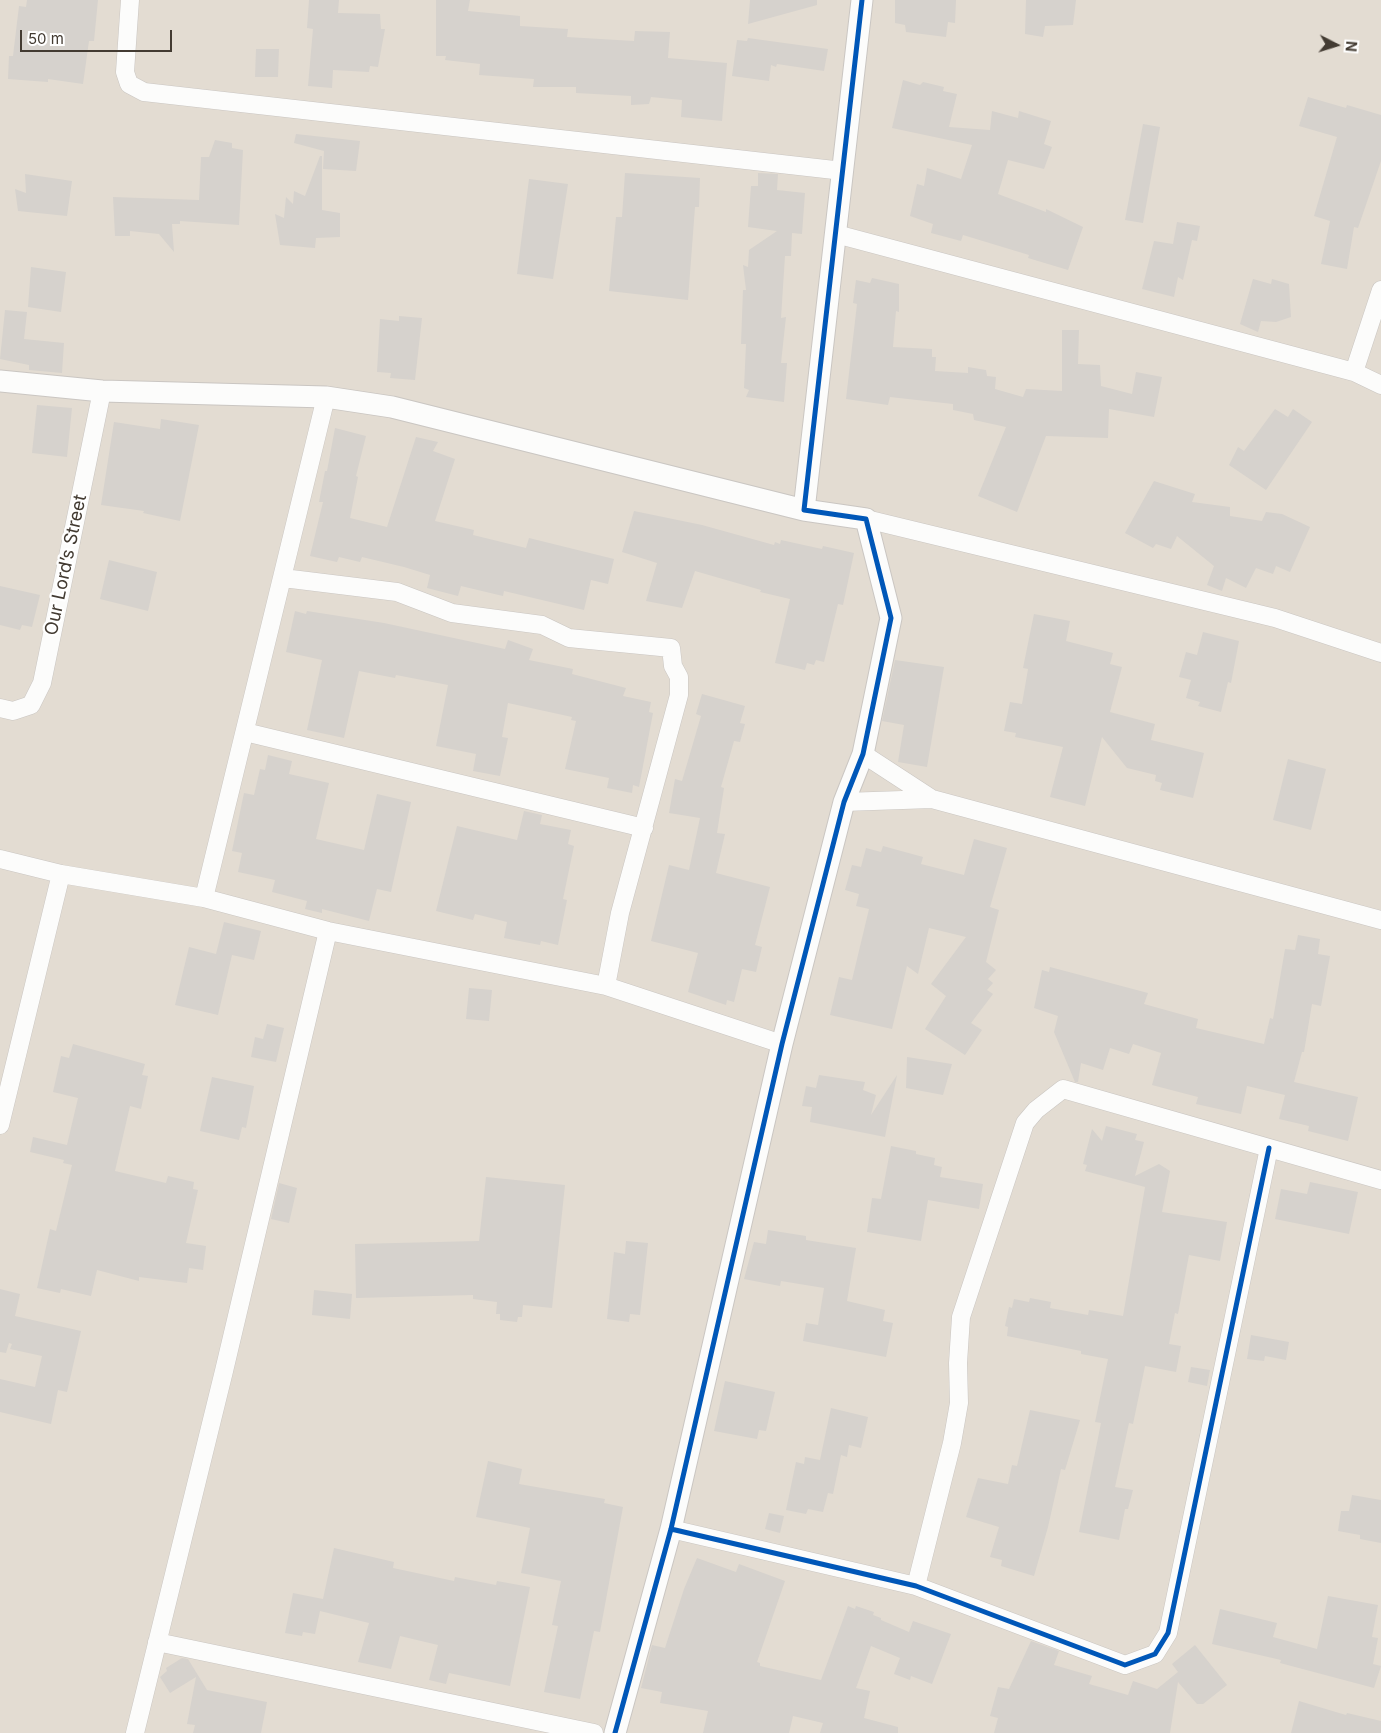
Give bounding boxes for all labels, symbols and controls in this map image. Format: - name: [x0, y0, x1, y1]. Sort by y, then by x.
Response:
- scale bar: [22, 20, 175, 52]
- north arrow: [1311, 20, 1361, 70]
- text: 50 m: [28, 29, 64, 48]
- text: N: [1343, 40, 1360, 52]
- street label: Our Lord’s Street: [41, 493, 91, 637]

